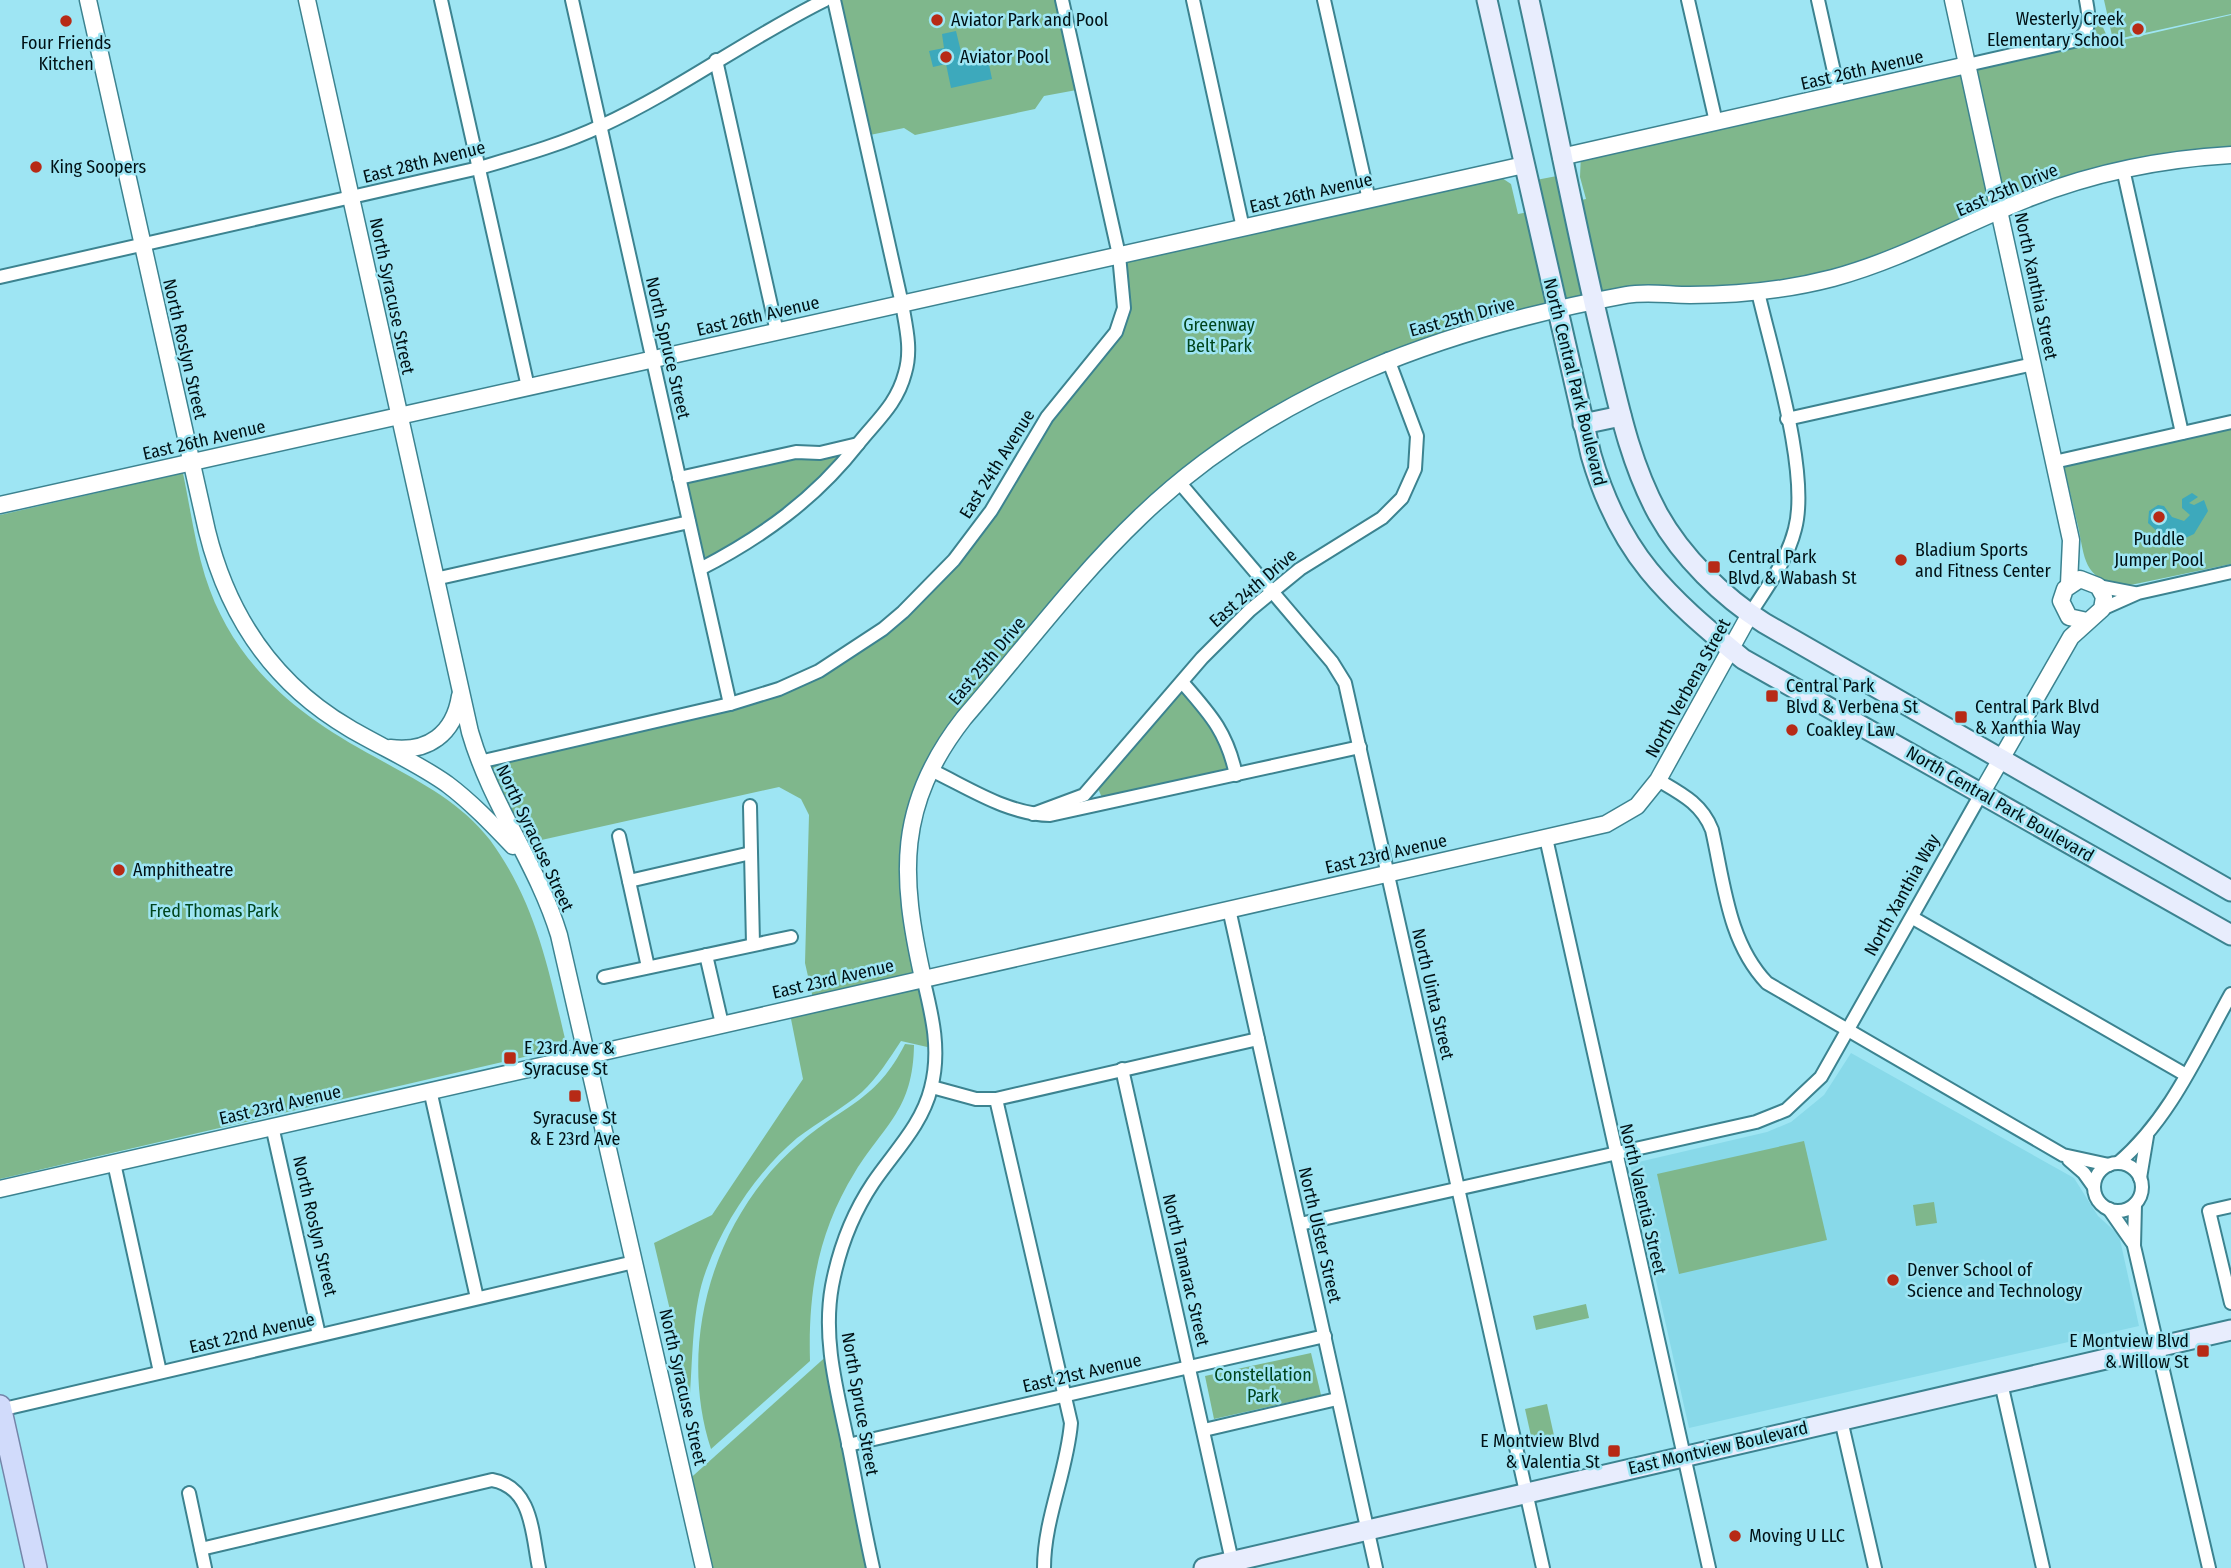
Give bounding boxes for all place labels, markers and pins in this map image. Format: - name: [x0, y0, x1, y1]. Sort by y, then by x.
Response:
- place label: Westerly Creek Elementary School: [1987, 8, 2125, 51]
- place label: Aviator Park and Pool: [951, 9, 1109, 31]
- marker: Aviator Park and Pool: [929, 12, 945, 28]
- marker: Four Friends Kitchen: [58, 13, 74, 29]
- marker: Westerly Creek Elementary School: [2130, 21, 2146, 37]
- place label: Four Friends Kitchen: [21, 32, 112, 75]
- place label: Aviator Pool: [960, 46, 1049, 68]
- marker: Aviator Pool: [938, 49, 954, 65]
- place label: King Soopers: [50, 156, 147, 178]
- marker: King Soopers: [28, 159, 44, 175]
- marker: Puddle Jumper Pool: [2151, 509, 2167, 525]
- place label: Puddle Jumper Pool: [2114, 528, 2204, 571]
- place label: Bladium Sports and Fitness Center: [1915, 539, 2051, 582]
- place label: Central Park Blvd & Wabash St: [1728, 546, 1857, 589]
- marker: Bladium Sports and Fitness Center: [1893, 552, 1909, 568]
- marker: Central Park Blvd & Wabash St: [1706, 559, 1722, 575]
- place label: Central Park Blvd & Verbena St: [1786, 675, 1918, 718]
- marker: Central Park Blvd & Verbena St: [1764, 688, 1780, 704]
- place label: Central Park Blvd & Xanthia Way: [1975, 696, 2100, 739]
- marker: Central Park Blvd & Xanthia Way: [1953, 709, 1969, 725]
- place label: Coakley Law: [1806, 719, 1896, 741]
- marker: Coakley Law: [1784, 722, 1800, 738]
- place label: Amphitheatre: [133, 859, 233, 881]
- marker: Amphitheatre: [111, 862, 127, 878]
- place label: E 23rd Ave & Syracuse St: [524, 1037, 615, 1080]
- marker: E 23rd Ave & Syracuse St: [502, 1050, 518, 1066]
- marker: Syracuse St & E 23rd Ave: [567, 1088, 583, 1104]
- place label: Syracuse St & E 23rd Ave: [530, 1107, 621, 1150]
- place label: Denver School of Science and Technology: [1907, 1259, 2082, 1302]
- marker: Denver School of Science and Technology: [1885, 1272, 1901, 1288]
- place label: E Montview Blvd & Willow St: [2069, 1330, 2189, 1373]
- marker: E Montview Blvd & Willow St: [2195, 1343, 2211, 1359]
- place label: E Montview Blvd & Valentia St: [1480, 1430, 1600, 1473]
- marker: E Montview Blvd & Valentia St: [1606, 1443, 1622, 1459]
- place label: Moving U LLC: [1749, 1525, 1845, 1547]
- marker: Moving U LLC: [1727, 1528, 1743, 1544]

